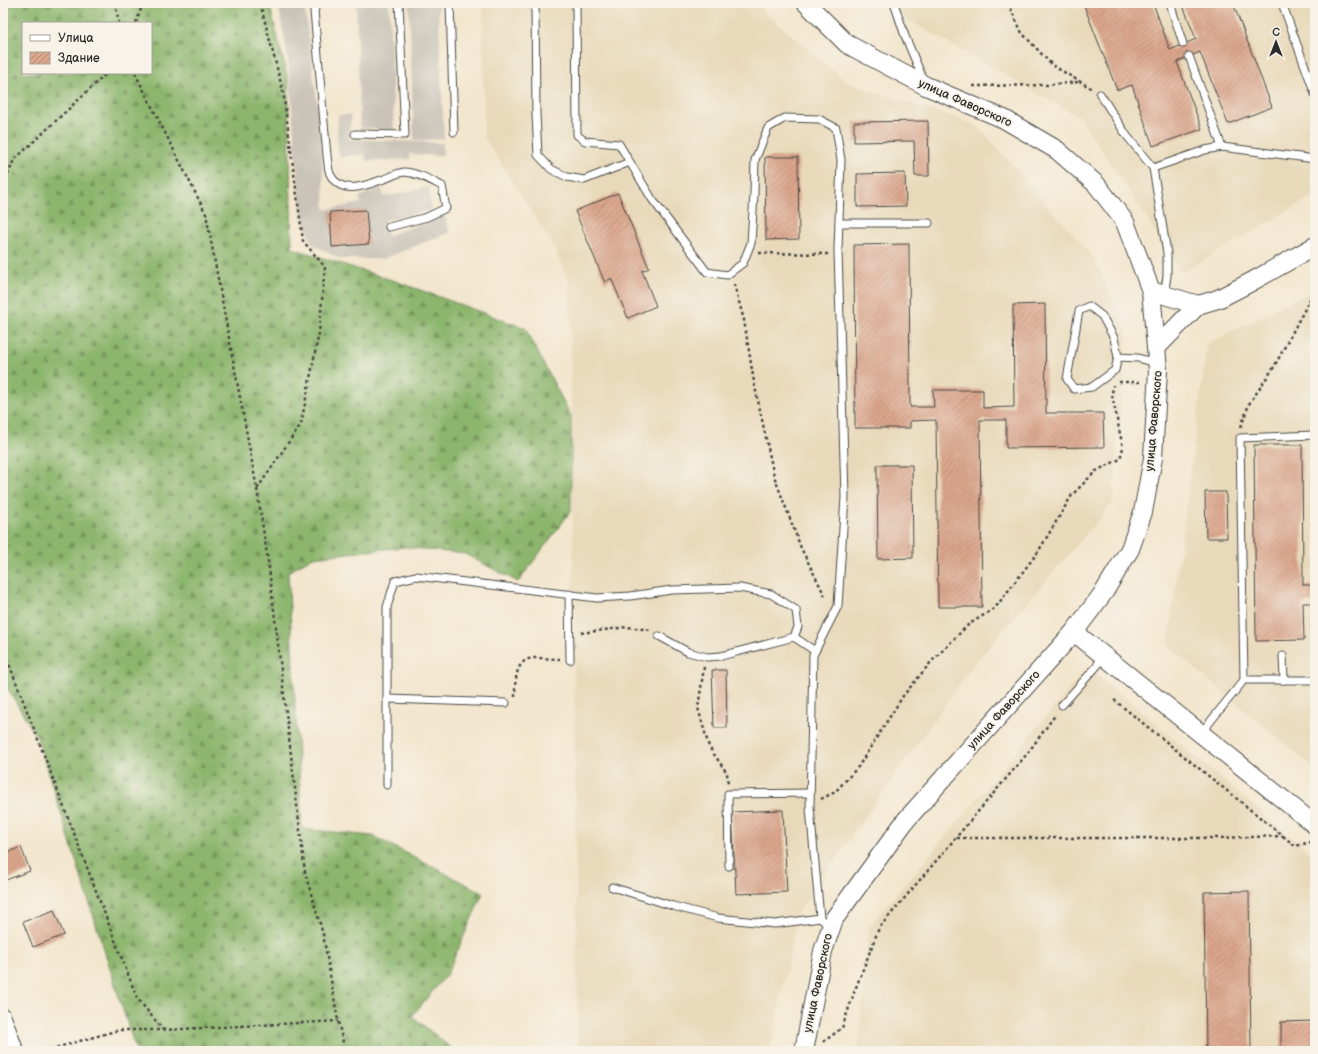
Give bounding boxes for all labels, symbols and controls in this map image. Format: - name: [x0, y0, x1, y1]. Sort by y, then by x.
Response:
- legend: [22, 22, 152, 74]
- north arrow: [1256, 22, 1296, 62]
- text: С: [1272, 26, 1280, 39]
- text: Улица: [58, 31, 94, 46]
- text: Здание: [58, 51, 100, 66]
- street label: улица Фаворского: [916, 76, 1014, 130]
- street label: улица Фаворского: [1142, 370, 1166, 472]
- street label: улица Фаворского: [965, 667, 1043, 753]
- street label: улица Фаворского: [800, 932, 836, 1034]

